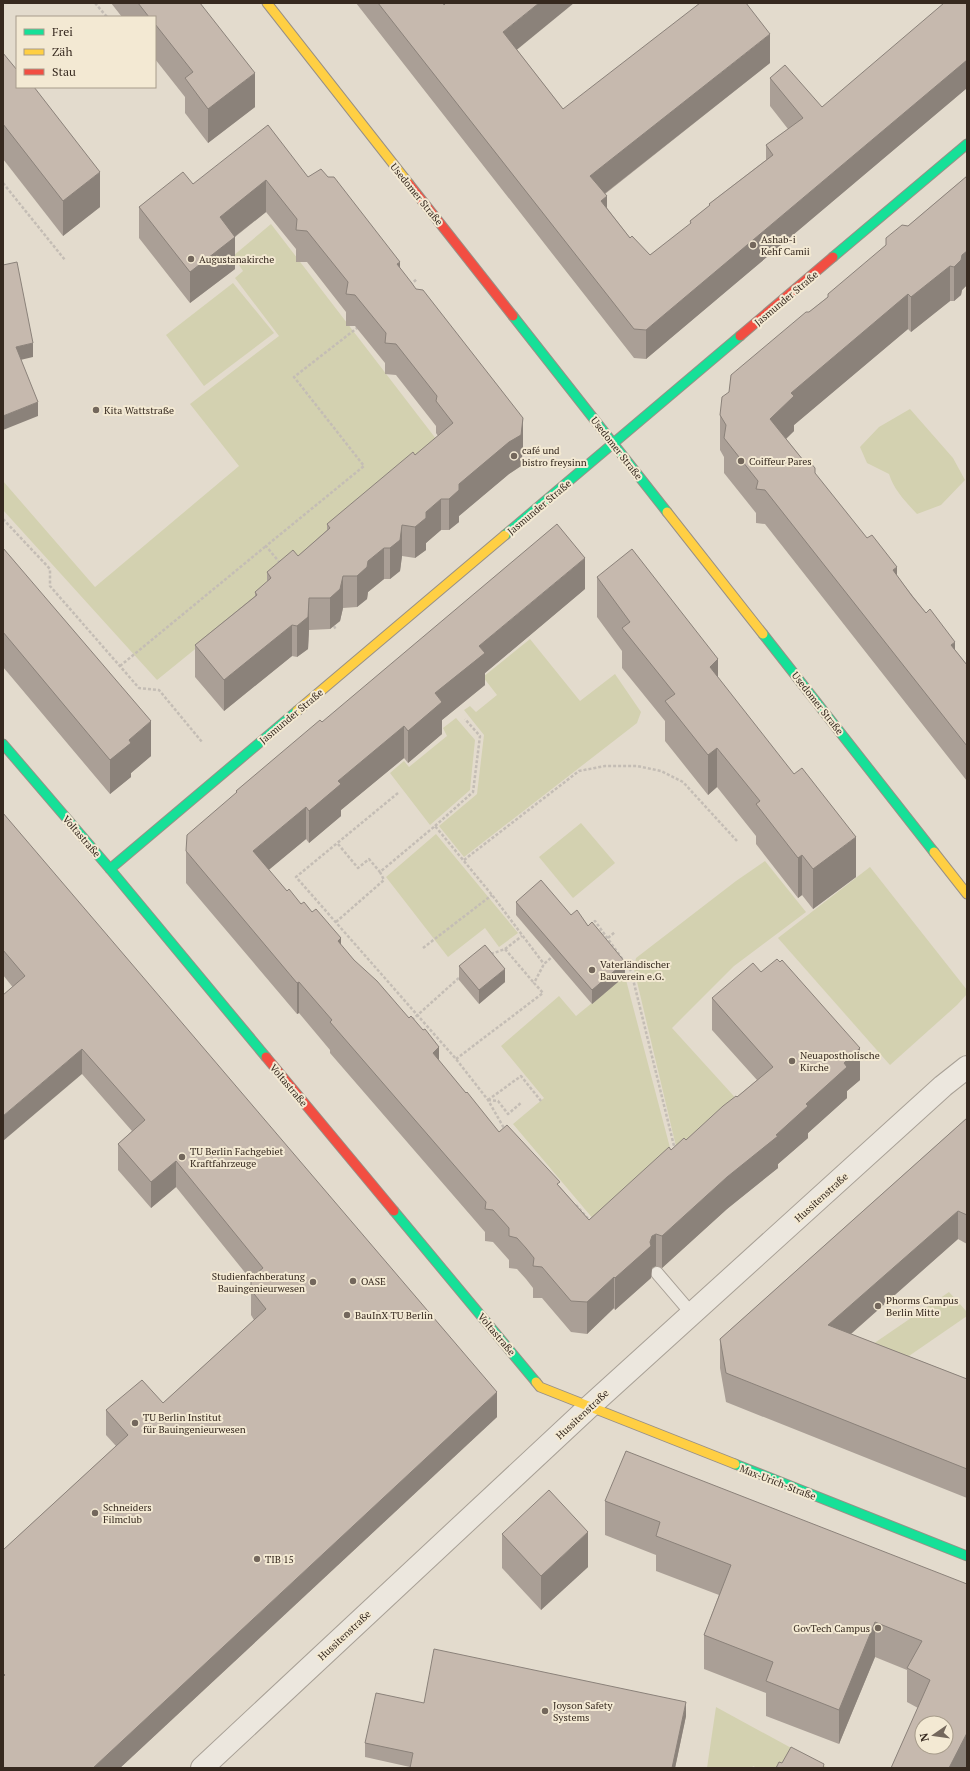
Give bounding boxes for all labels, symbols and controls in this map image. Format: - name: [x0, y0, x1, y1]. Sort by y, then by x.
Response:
- legend: [16, 16, 156, 88]
- text: Frei: [52, 24, 73, 39]
- text: Zäh: [52, 44, 72, 59]
- text: Stau: [52, 64, 76, 79]
- street label: Usedomer Straße: [387, 161, 446, 228]
- place label: Ashab-i Kehf Camii: [761, 233, 810, 258]
- marker: Ashab-i Kehf Camii: [748, 240, 758, 250]
- place label: Augustanakirche: [199, 253, 274, 266]
- marker: Augustanakirche: [186, 254, 196, 264]
- street label: Jasmunder Straße: [752, 268, 821, 329]
- place label: Kita Wattstraße: [104, 404, 174, 417]
- marker: Kita Wattstraße: [91, 405, 101, 415]
- street label: Usedomer Straße: [588, 414, 645, 482]
- place label: café und bistro freysinn: [522, 444, 587, 469]
- marker: café und bistro freysinn: [509, 451, 519, 461]
- place label: Coiffeur Pares: [749, 455, 812, 468]
- marker: Coiffeur Pares: [736, 456, 746, 466]
- street label: Jasmunder Straße: [505, 477, 574, 538]
- street label: Usedomer Straße: [789, 669, 846, 737]
- street label: Jasmunder Straße: [257, 686, 326, 747]
- street label: Voltastraße: [60, 813, 103, 860]
- place label: Vaterländischer Bauverein e.G.: [600, 958, 670, 983]
- marker: Vaterländischer Bauverein e.G.: [587, 965, 597, 975]
- place label: Neuapostholische Kirche: [800, 1049, 880, 1074]
- marker: Neuapostholische Kirche: [787, 1056, 797, 1066]
- street label: Voltastraße: [267, 1061, 310, 1109]
- place label: TU Berlin Fachgebiet Kraftfahrzeuge: [190, 1145, 284, 1170]
- marker: TU Berlin Fachgebiet Kraftfahrzeuge: [177, 1152, 187, 1162]
- street label: Hussitenstraße: [792, 1170, 851, 1225]
- place label: Studienfachberatung Bauingenieurwesen: [212, 1270, 306, 1295]
- place label: OASE: [361, 1275, 386, 1288]
- marker: OASE: [348, 1276, 358, 1286]
- marker: Studienfachberatung Bauingenieurwesen: [308, 1277, 318, 1287]
- place label: Phorms Campus Berlin Mitte: [886, 1294, 958, 1319]
- marker: Phorms Campus Berlin Mitte: [873, 1301, 883, 1311]
- place label: BauInX TU Berlin: [355, 1309, 433, 1322]
- marker: BauInX TU Berlin: [342, 1310, 352, 1320]
- street label: Voltastraße: [475, 1310, 518, 1358]
- street label: Hussitenstraße: [553, 1387, 612, 1442]
- place label: TU Berlin Institut für Bauingenieurwesen: [143, 1411, 246, 1436]
- marker: TU Berlin Institut für Bauingenieurwesen: [130, 1418, 140, 1428]
- street label: Max-Urich-Straße: [738, 1462, 818, 1503]
- place label: Schneiders Filmclub: [103, 1501, 152, 1526]
- marker: Schneiders Filmclub: [90, 1508, 100, 1518]
- place label: TIB 15: [265, 1553, 294, 1566]
- marker: TIB 15: [252, 1554, 262, 1564]
- street label: Hussitenstraße: [315, 1608, 374, 1663]
- place label: GovTech Campus: [793, 1622, 870, 1635]
- marker: GovTech Campus: [873, 1623, 883, 1633]
- place label: Joyson Safety Systems: [553, 1699, 613, 1724]
- marker: Joyson Safety Systems: [540, 1706, 550, 1716]
- north arrow: [914, 1715, 954, 1755]
- text: N: [916, 1731, 932, 1743]

